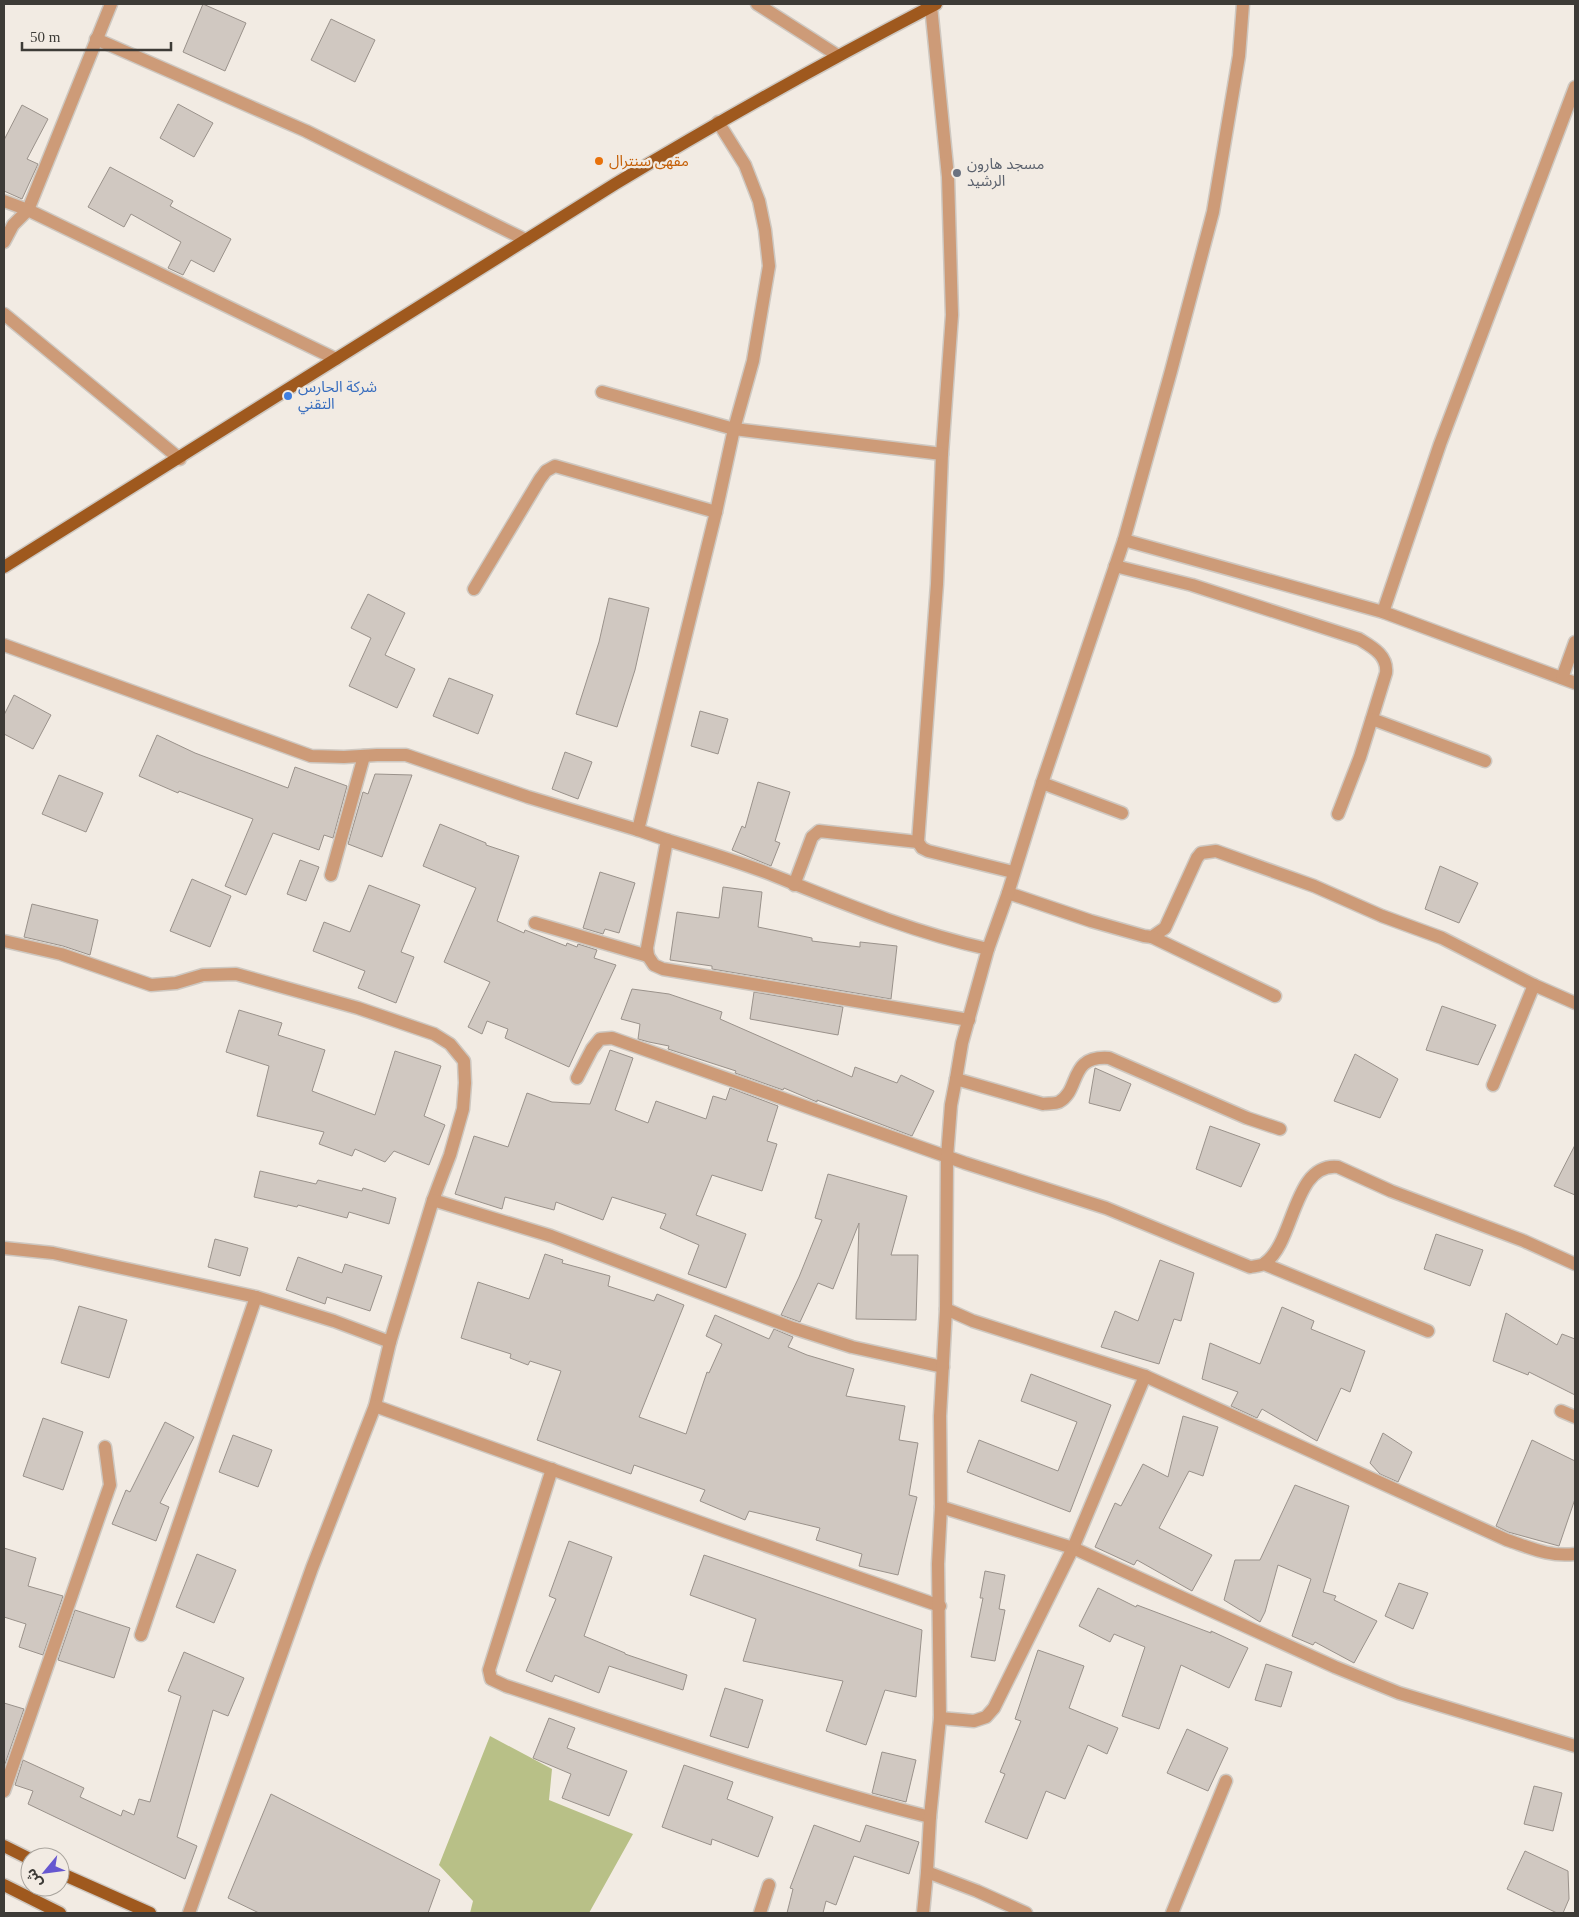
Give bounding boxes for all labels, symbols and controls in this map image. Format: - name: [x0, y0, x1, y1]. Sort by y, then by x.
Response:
- scale bar: [22, 20, 171, 52]
- text: 50 m: [30, 29, 61, 45]
- place label: مقهى سنترال: [609, 153, 689, 170]
- marker: مقهى سنترال: [593, 155, 605, 167]
- place label: مسجد هارون الرشيد: [967, 156, 1044, 190]
- marker: مسجد هارون الرشيد: [951, 167, 963, 179]
- place label: شركة الحارس التقني: [298, 379, 377, 415]
- marker: شركة الحارس التقني: [282, 390, 294, 402]
- north arrow: [20, 1847, 70, 1897]
- text: ش: [23, 1866, 45, 1890]

